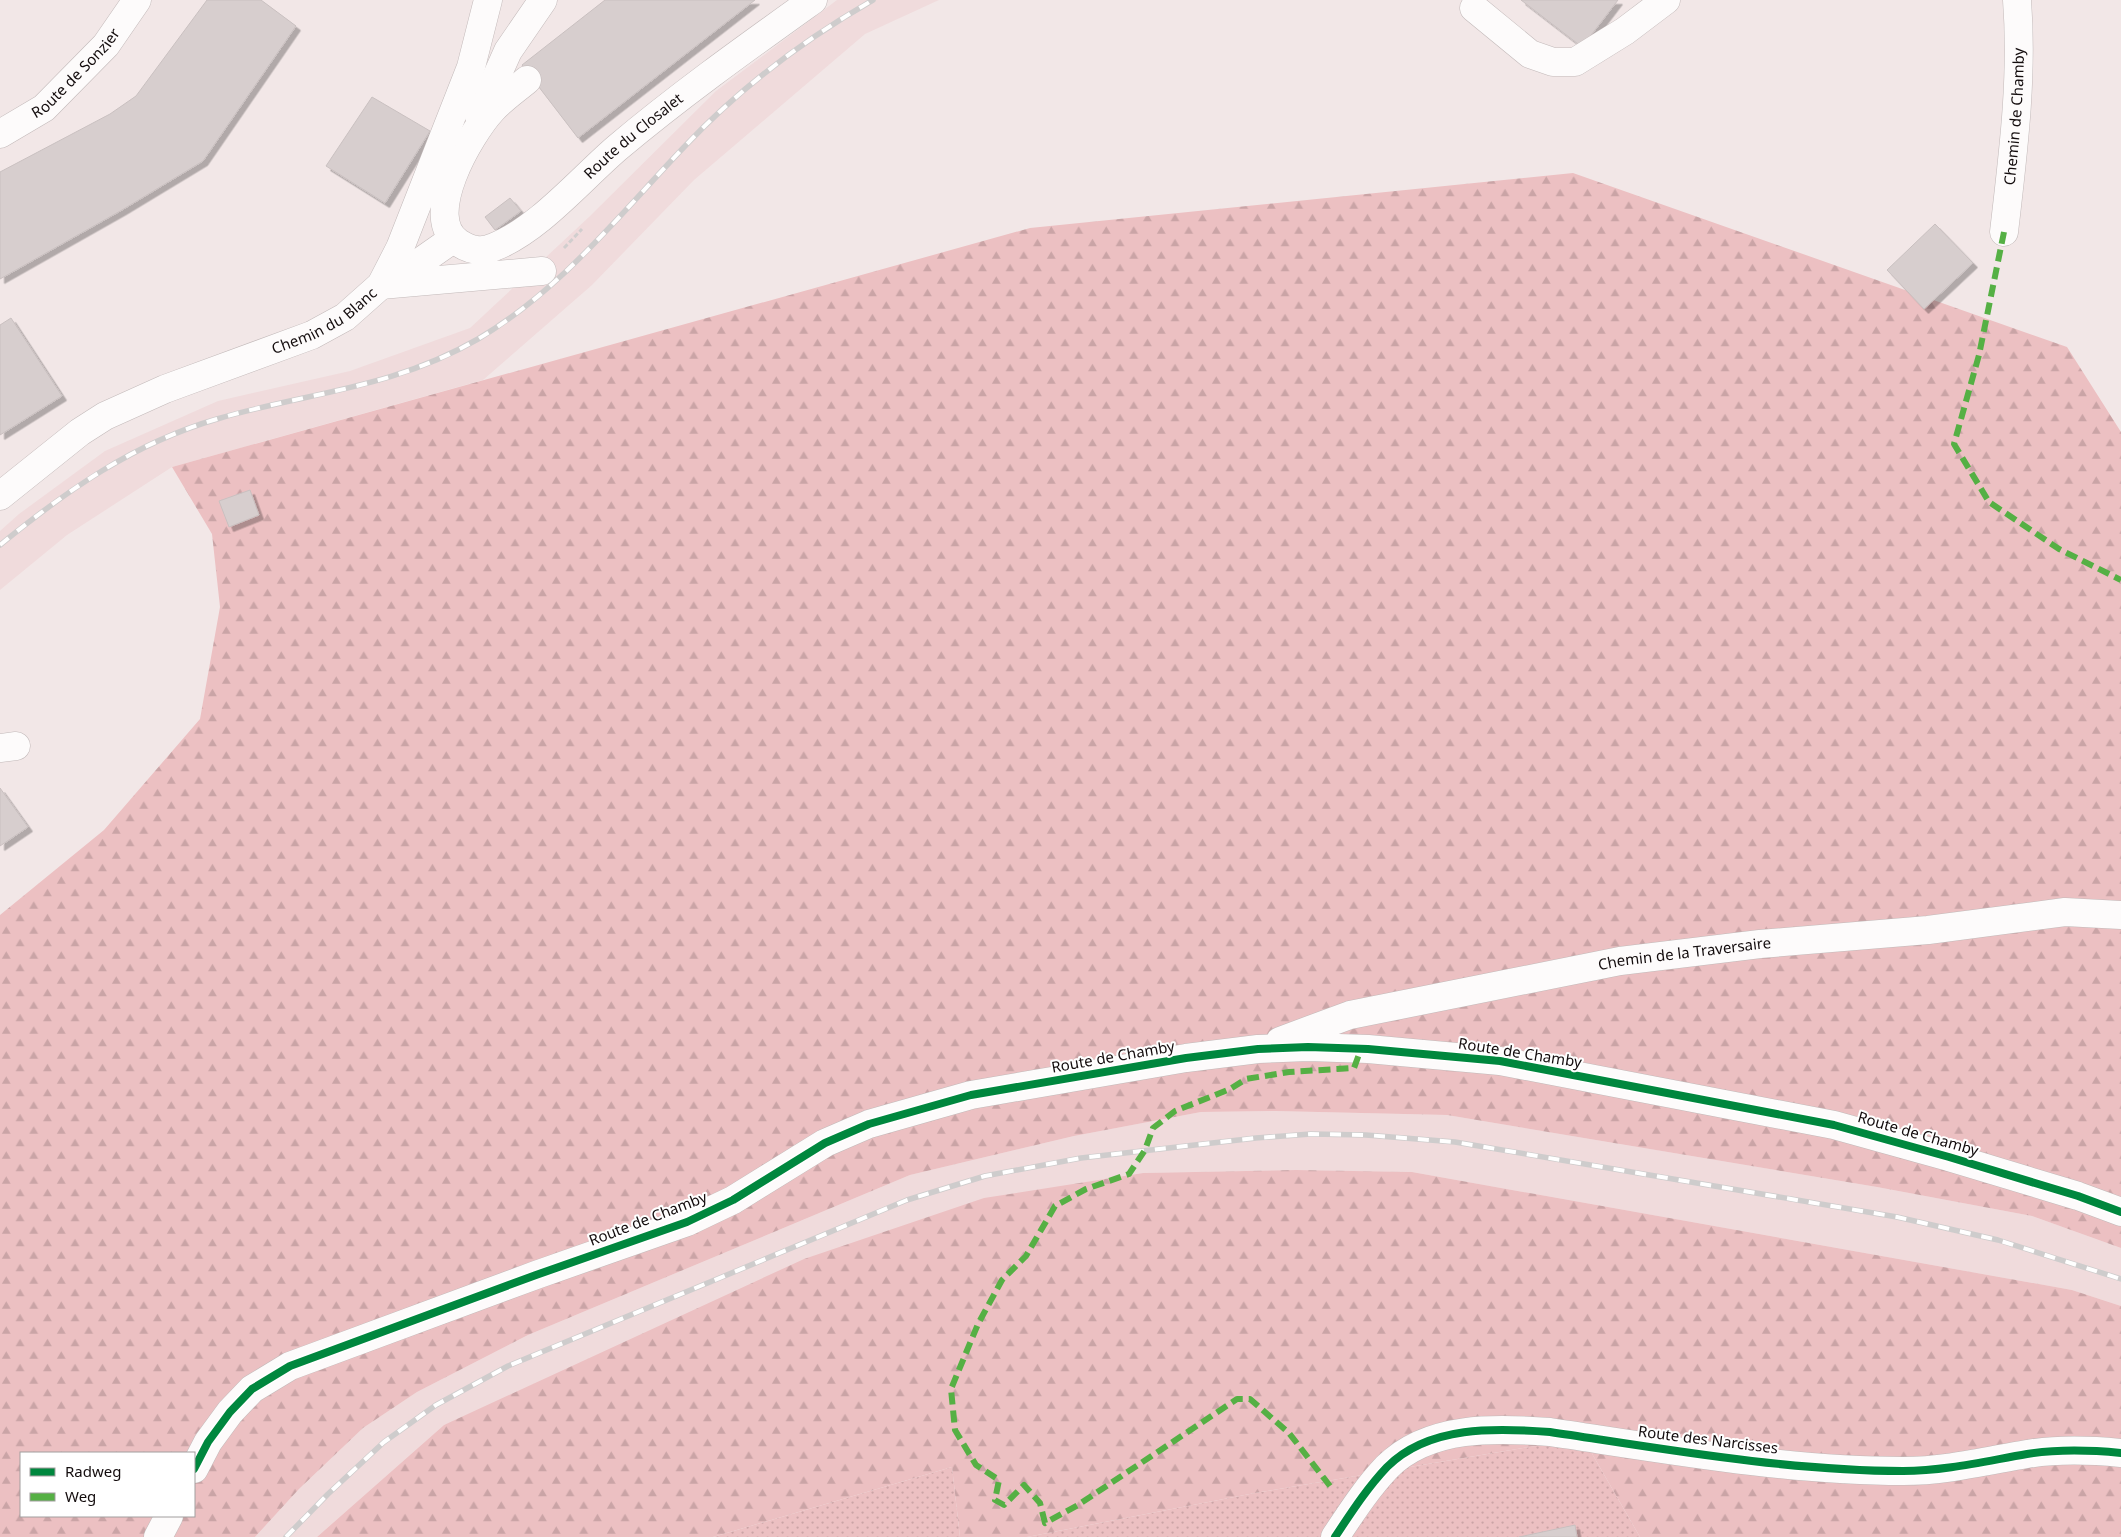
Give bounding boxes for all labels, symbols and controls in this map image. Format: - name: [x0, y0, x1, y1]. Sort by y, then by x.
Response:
- street label: Route de Sonzier: [27, 24, 124, 122]
- street label: Chemin de Chamby: [1998, 47, 2028, 186]
- street label: Route du Closalet: [579, 88, 687, 183]
- street label: Chemin du Blanc: [269, 283, 381, 358]
- street label: Chemin de la Traversaire: [1596, 932, 1772, 974]
- street label: Route de Chamby: [1457, 1032, 1584, 1072]
- street label: Route de Chamby: [1050, 1035, 1176, 1077]
- street label: Route de Chamby: [1856, 1106, 1981, 1160]
- street label: Route de Chamby: [586, 1186, 710, 1250]
- street label: Route des Narcisses: [1637, 1420, 1779, 1458]
- legend: [20, 1452, 195, 1517]
- text: Radweg: [65, 1461, 121, 1481]
- text: Weg: [65, 1486, 96, 1506]

